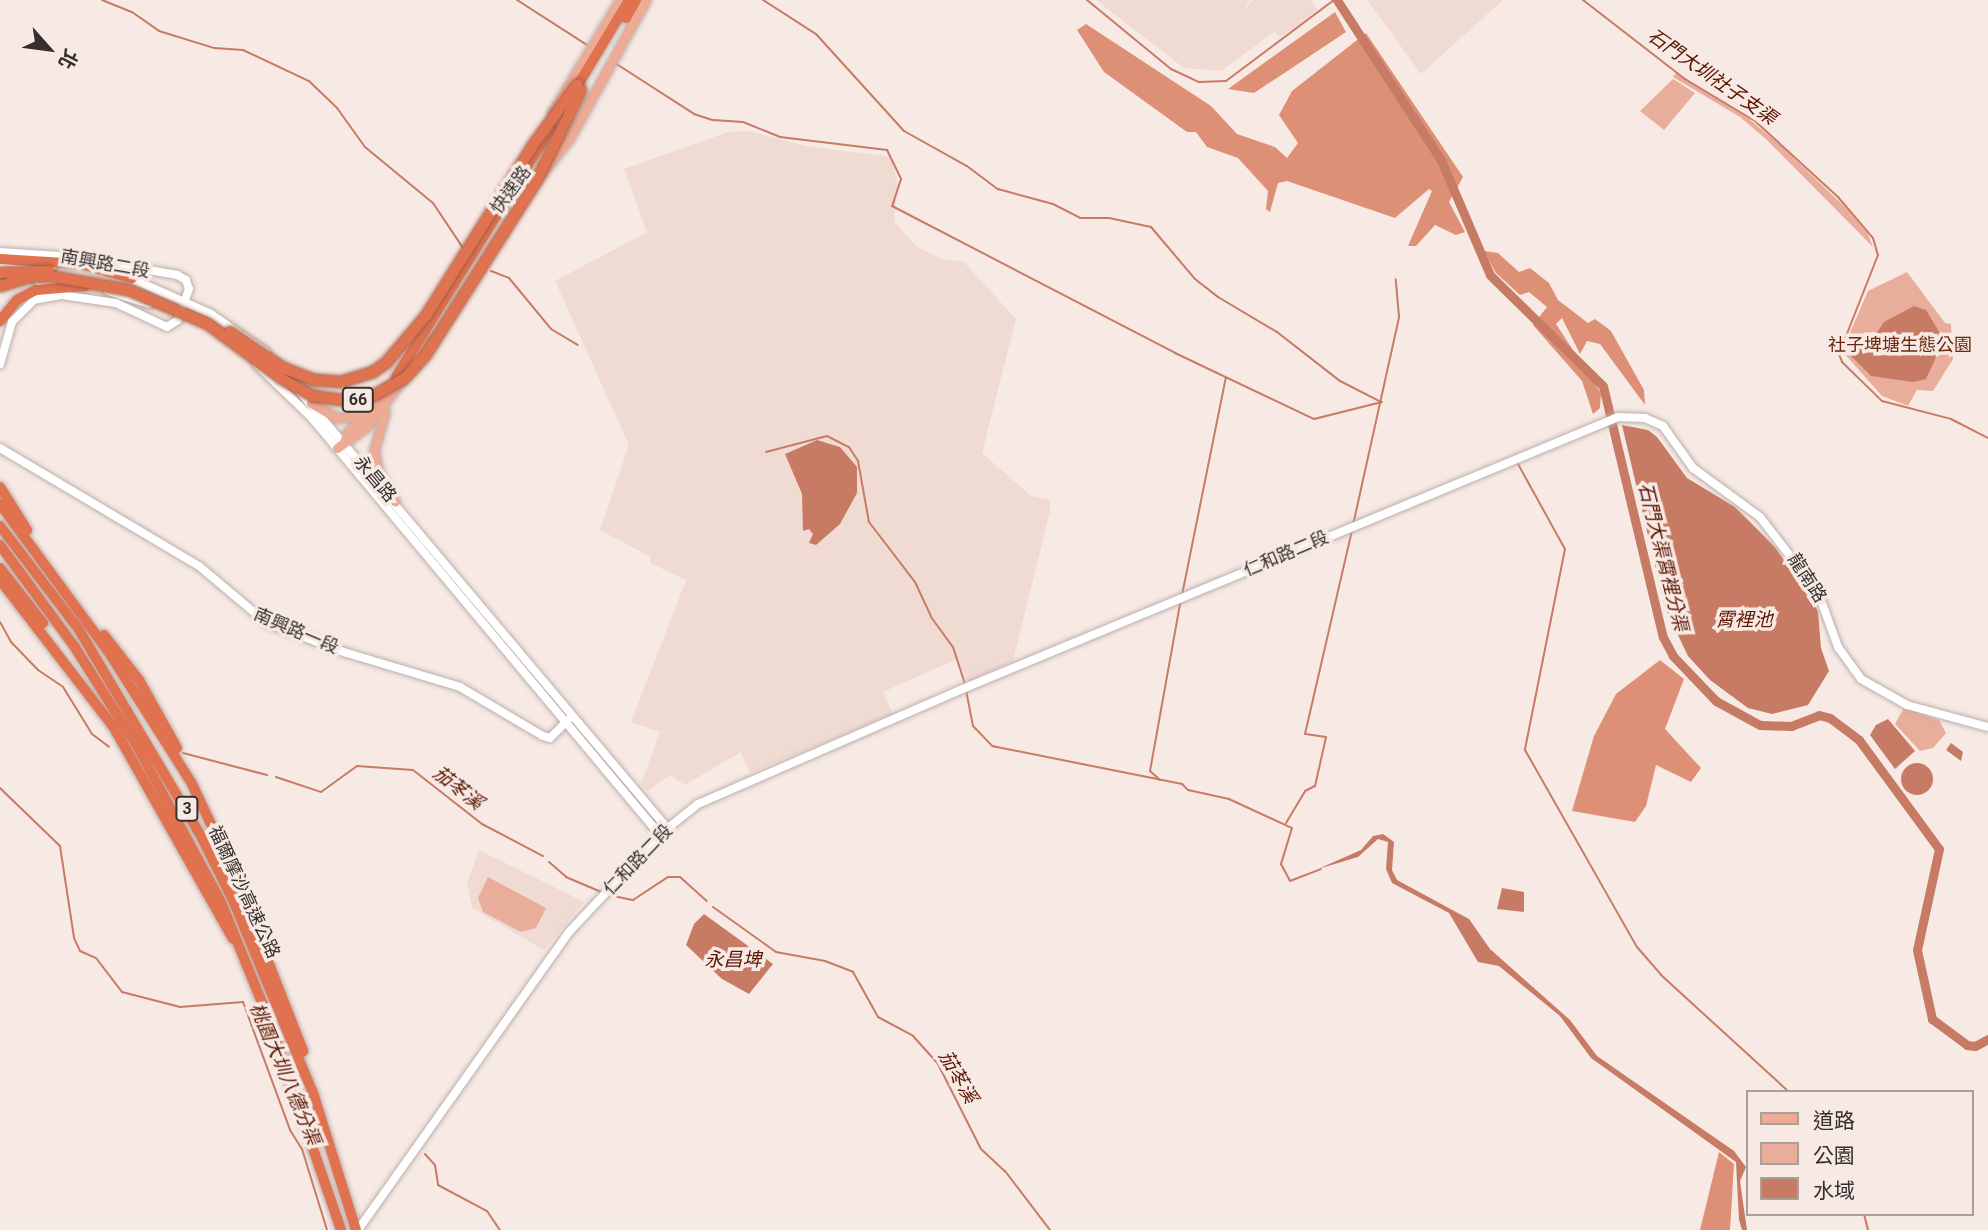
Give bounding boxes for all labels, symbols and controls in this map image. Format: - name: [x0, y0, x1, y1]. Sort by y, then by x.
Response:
- north arrow: [14, 14, 84, 84]
- water label: 石門大圳社子支渠: [1643, 24, 1781, 130]
- text: 北: [53, 45, 83, 73]
- street label: 快速路: [486, 162, 536, 218]
- street label: 南興路二段: [59, 246, 151, 282]
- park label: 社子埤塘生態公園: [1828, 334, 1972, 356]
- road number: 66: [340, 388, 376, 412]
- street label: 永昌路: [349, 451, 401, 507]
- water label: 石門大渠霄裡分渠: [1634, 480, 1692, 634]
- street label: 仁和路二段: [1240, 526, 1332, 582]
- street label: 龍南路: [1783, 549, 1831, 607]
- street label: 南興路一段: [250, 603, 342, 659]
- water label: 霄裡池: [1716, 609, 1772, 631]
- water label: 茄苳溪: [429, 761, 487, 815]
- road number: 3: [175, 796, 199, 822]
- street label: 仁和路二段: [599, 820, 677, 900]
- street label: 福爾摩沙高速公路: [204, 822, 284, 962]
- water label: 永昌埤: [705, 949, 761, 971]
- water label: 桃園大圳八德分渠: [245, 1000, 325, 1148]
- water label: 茄苳溪: [934, 1047, 982, 1107]
- legend: [1746, 1090, 1974, 1216]
- text: 道路: [1813, 1109, 1855, 1133]
- text: 公園: [1813, 1144, 1855, 1168]
- text: 水域: [1813, 1179, 1855, 1203]

